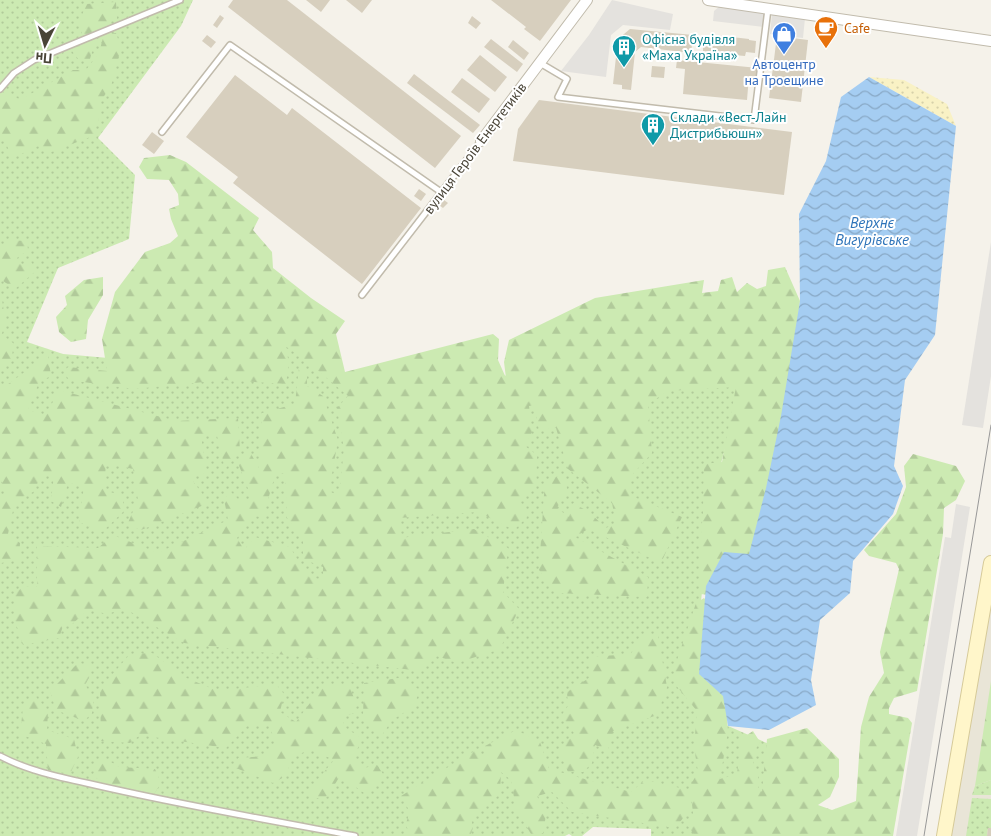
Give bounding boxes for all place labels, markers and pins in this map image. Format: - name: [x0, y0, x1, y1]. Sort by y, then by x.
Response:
- cafe icon: Cafe: [813, 15, 839, 49]
- place label: Cafe: [844, 19, 870, 37]
- shop icon: Автоцентр на Троещине: [771, 21, 797, 55]
- place label: Офісна будівля «Маха Україна»: [642, 30, 738, 64]
- building icon: Офісна будівля «Маха Україна»: [611, 34, 637, 68]
- place label: Автоцентр на Троещине: [744, 55, 824, 89]
- place label: Склади «Вест-Лайн Дистрибьюшн»: [670, 108, 787, 142]
- building icon: Склади «Вест-Лайн Дистрибьюшн»: [640, 112, 666, 146]

